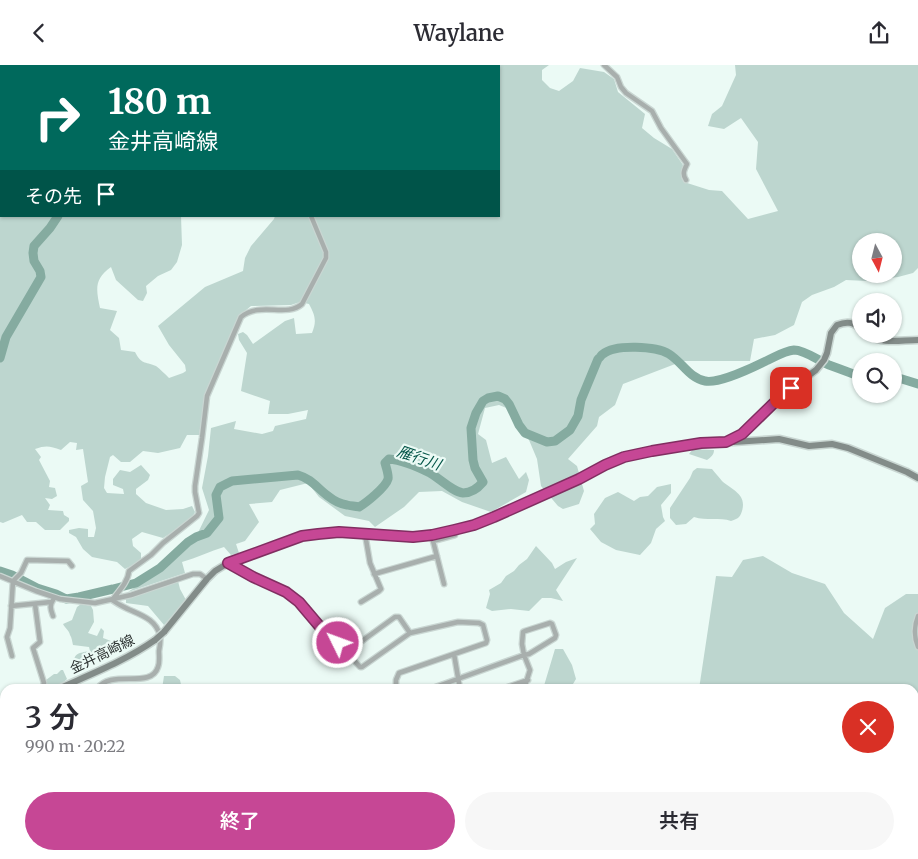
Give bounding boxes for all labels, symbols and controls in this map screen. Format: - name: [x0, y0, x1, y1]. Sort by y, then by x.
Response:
- icon: back: [25, 19, 53, 47]
- text: Waylane: [414, 19, 504, 47]
- icon: share: [865, 19, 893, 47]
- text: 180 m: [108, 80, 211, 124]
- icon: right: [25, 85, 90, 150]
- text: 金井高崎線: [108, 127, 218, 155]
- icon: arrive: [92, 180, 120, 208]
- text: その先: [25, 184, 82, 208]
- north arrow: [852, 233, 902, 283]
- map controls: [852, 233, 902, 403]
- button: sound: [852, 293, 902, 343]
- button: search: [852, 353, 902, 403]
- pin: [770, 367, 812, 409]
- icon: arrive: [777, 374, 805, 402]
- water label: 雁行川: [395, 441, 445, 474]
- position arrow: [311, 616, 363, 668]
- street label: 金井高崎線: [67, 631, 137, 677]
- text: 3 分: [25, 698, 79, 736]
- button: close: [842, 701, 894, 753]
- text: 990 m · 20:22: [25, 736, 125, 756]
- button: 終了: [25, 792, 455, 850]
- button: 共有: [465, 792, 894, 850]

